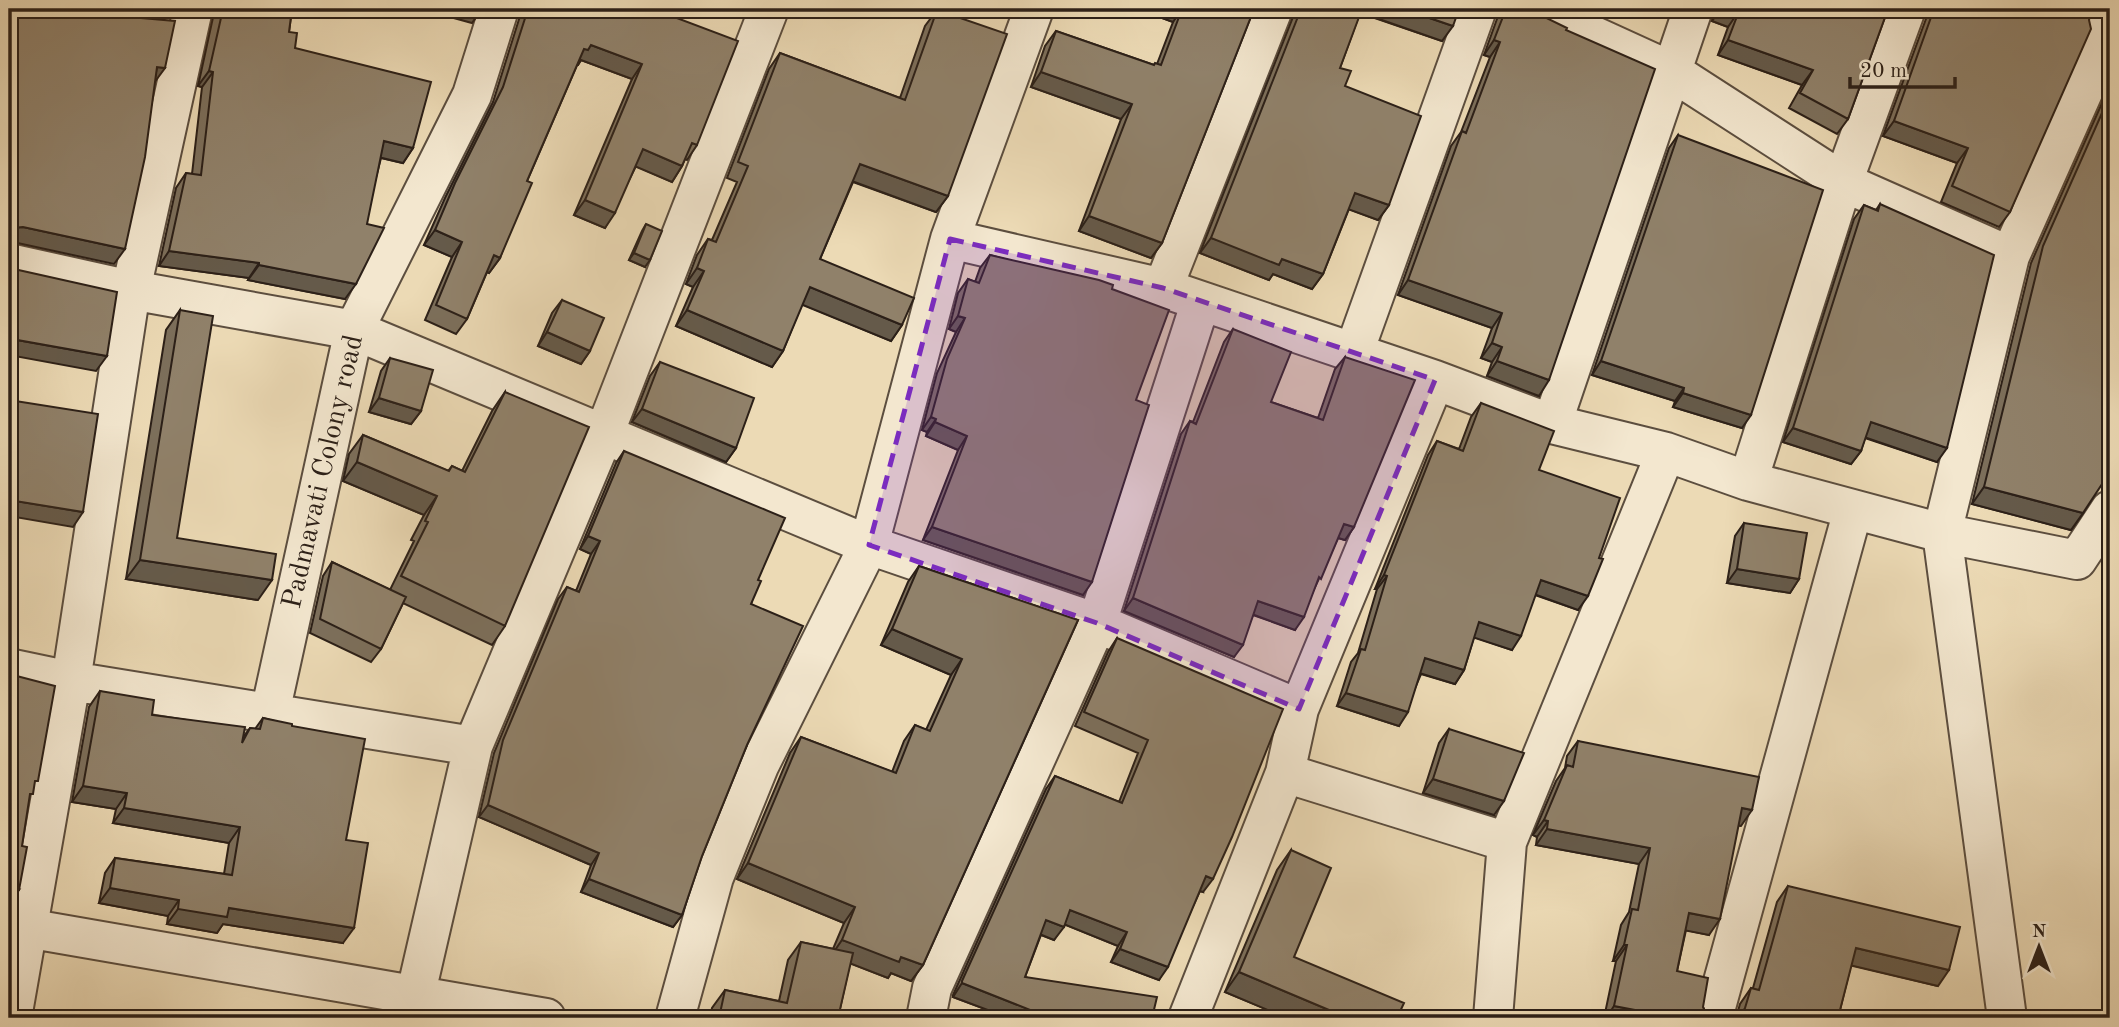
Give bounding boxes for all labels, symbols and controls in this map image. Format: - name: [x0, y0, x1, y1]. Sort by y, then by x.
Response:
- scale bar: [1850, 46, 1954, 90]
- text: 20 m: [1860, 61, 1907, 82]
- street label: Padmavati Colony road: [279, 332, 369, 612]
- north arrow: [2004, 912, 2074, 982]
- text: N: [2032, 923, 2047, 942]

